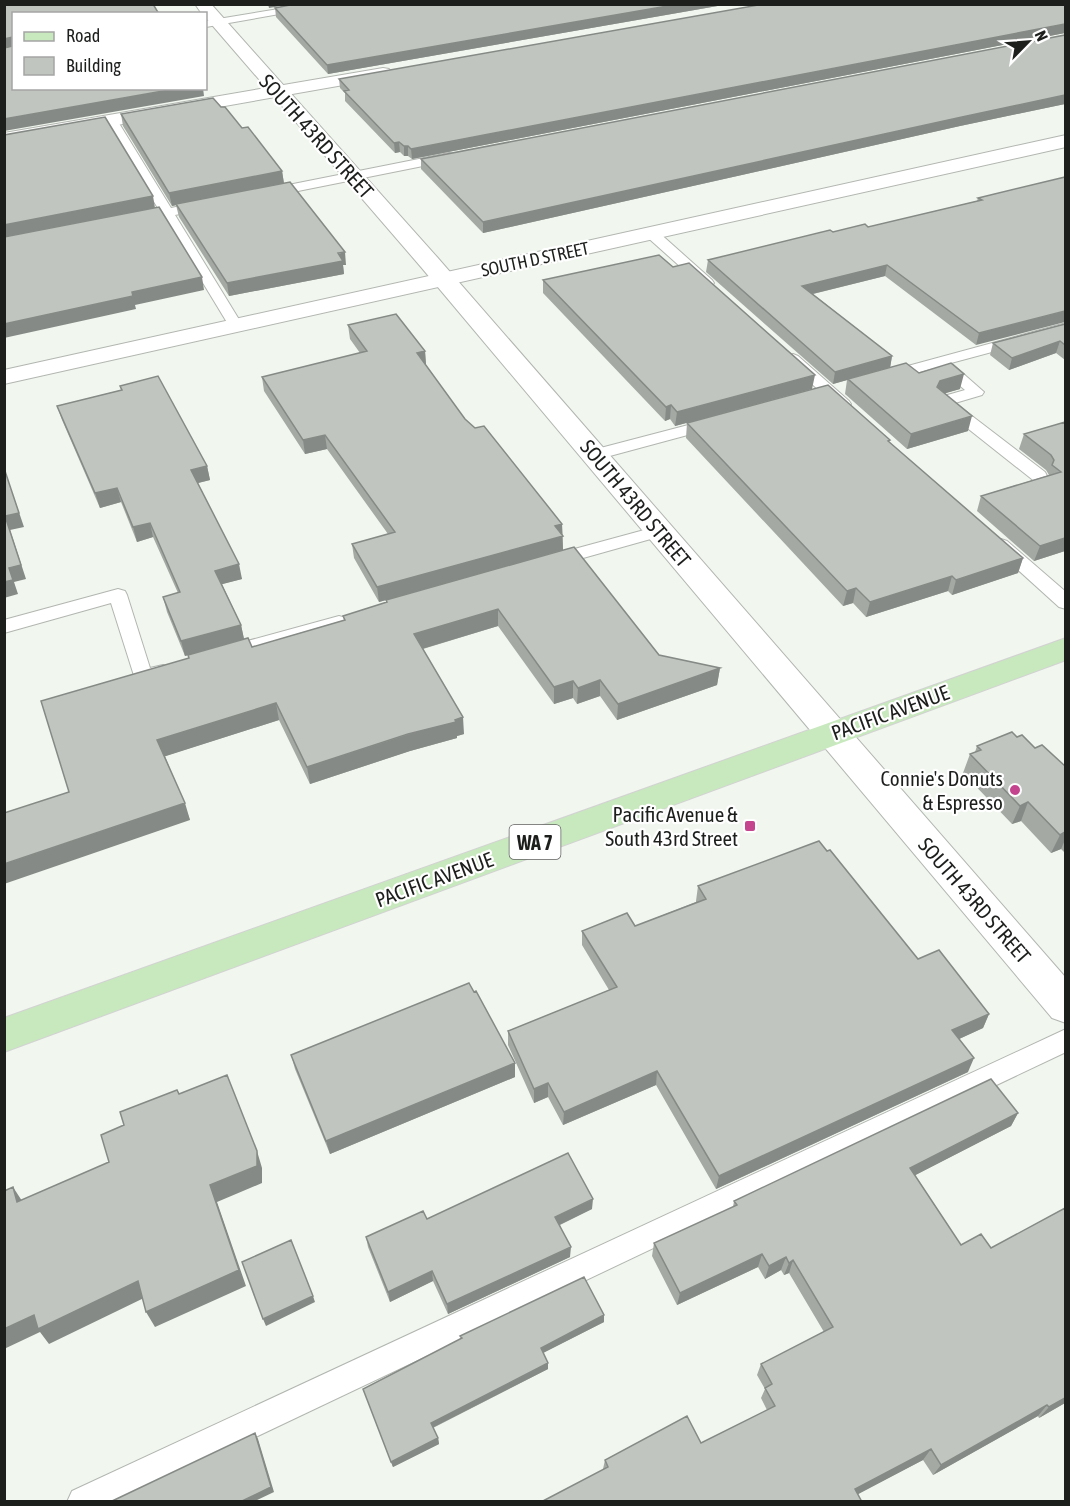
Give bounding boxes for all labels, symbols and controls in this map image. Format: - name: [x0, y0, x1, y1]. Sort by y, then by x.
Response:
- legend: [12, 12, 207, 90]
- north arrow: [998, 12, 1058, 72]
- text: Road: [66, 25, 100, 46]
- text: N: [1031, 28, 1052, 44]
- text: Building: [66, 55, 121, 76]
- street label: SOUTH 43RD STREET: [255, 69, 379, 203]
- street label: SOUTH D STREET: [479, 237, 591, 281]
- street label: SOUTH 43RD STREET: [576, 435, 696, 571]
- street label: PACIFIC AVENUE: [828, 680, 952, 744]
- place label: Connie's Donuts & Espresso: [880, 766, 1003, 814]
- marker: Connie's Donuts & Espresso: [1008, 783, 1022, 797]
- place label: Pacific Avenue & South 43rd Street: [605, 802, 738, 850]
- marker: Pacific Avenue & South 43rd Street: [743, 819, 757, 833]
- road number: WA 7: [510, 825, 560, 859]
- street label: SOUTH 43RD STREET: [914, 832, 1036, 968]
- street label: PACIFIC AVENUE: [372, 847, 496, 911]

